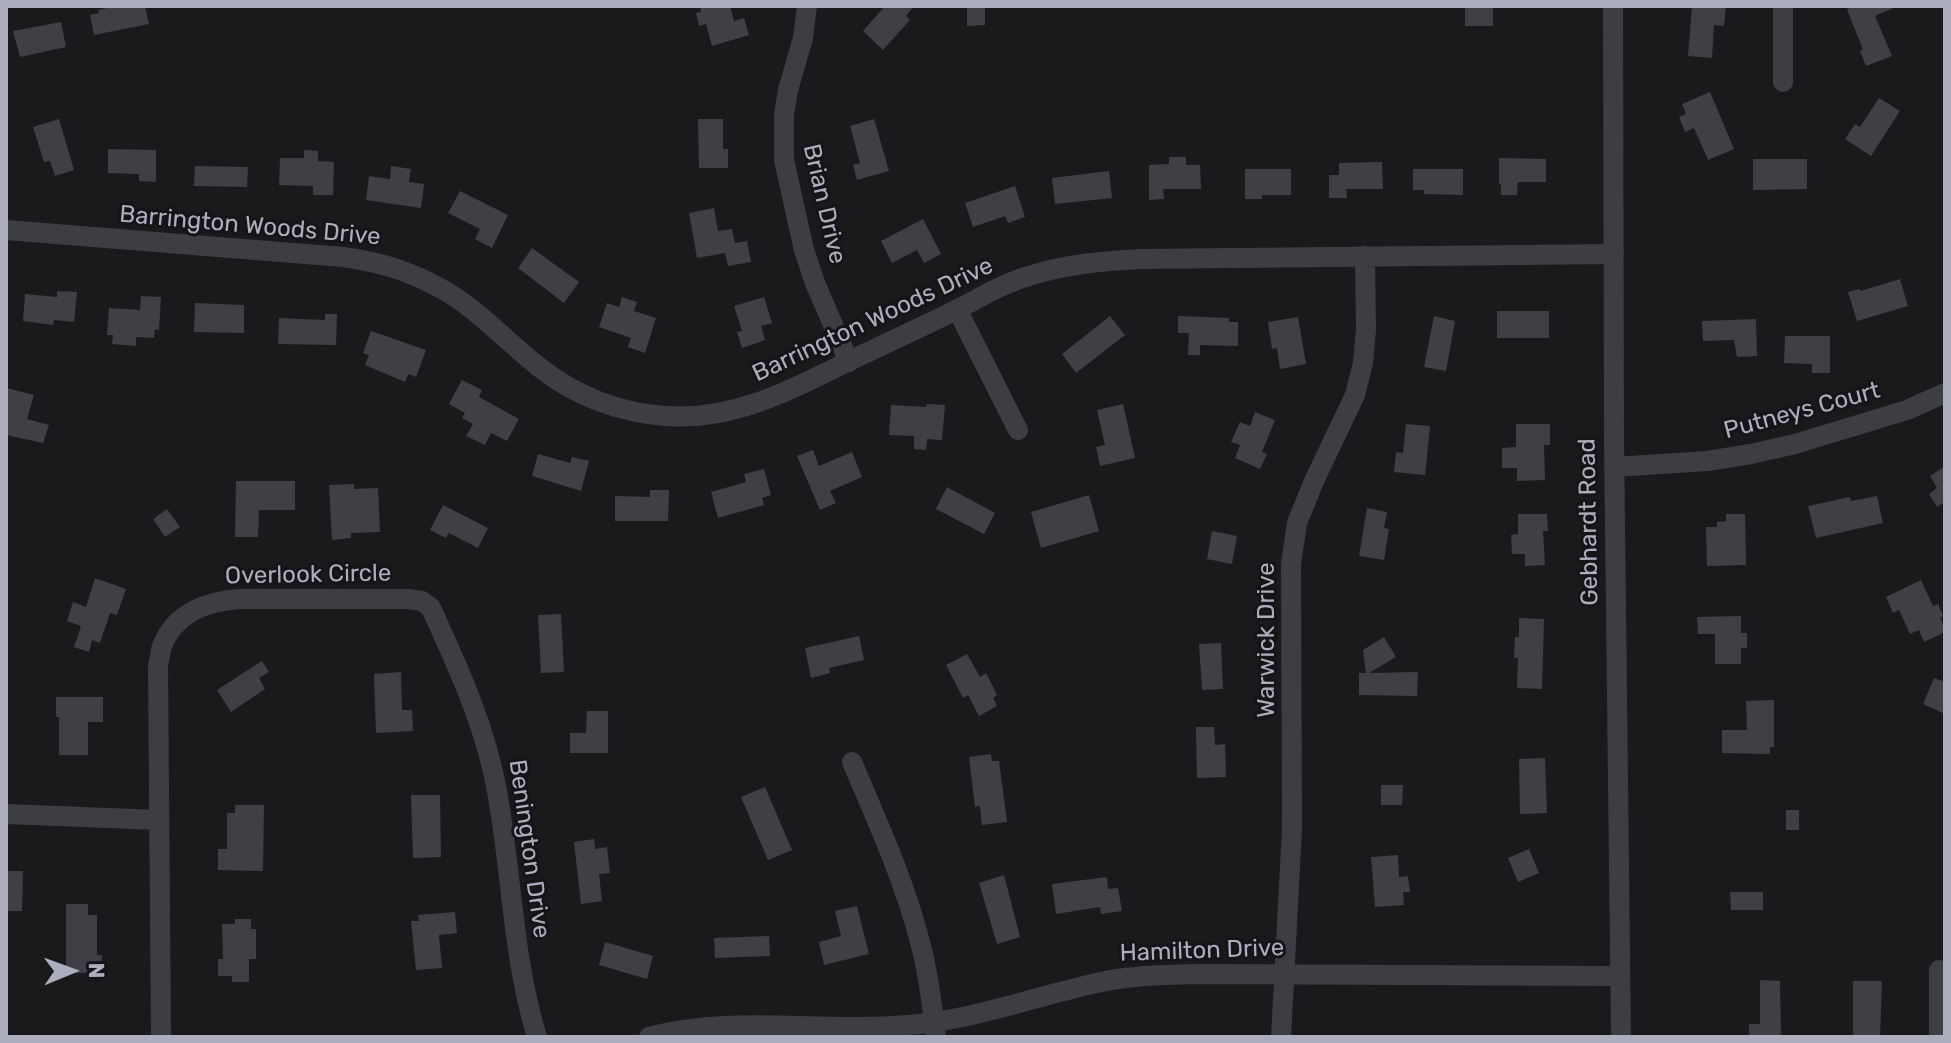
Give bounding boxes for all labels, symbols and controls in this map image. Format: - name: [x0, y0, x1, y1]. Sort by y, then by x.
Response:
- street label: Brian Drive: [796, 141, 852, 267]
- street label: Barrington Woods Drive: [118, 200, 382, 252]
- street label: Barrington Woods Drive: [748, 252, 998, 388]
- street label: Putneys Court: [1721, 376, 1883, 446]
- street label: Gebhardt Road: [1573, 438, 1605, 606]
- street label: Overlook Circle: [225, 559, 391, 591]
- street label: Warwick Drive: [1253, 562, 1281, 718]
- street label: Benington Drive: [502, 758, 556, 940]
- north arrow: [32, 931, 112, 1011]
- street label: Hamilton Drive: [1119, 934, 1285, 968]
- text: N: [83, 962, 110, 979]

